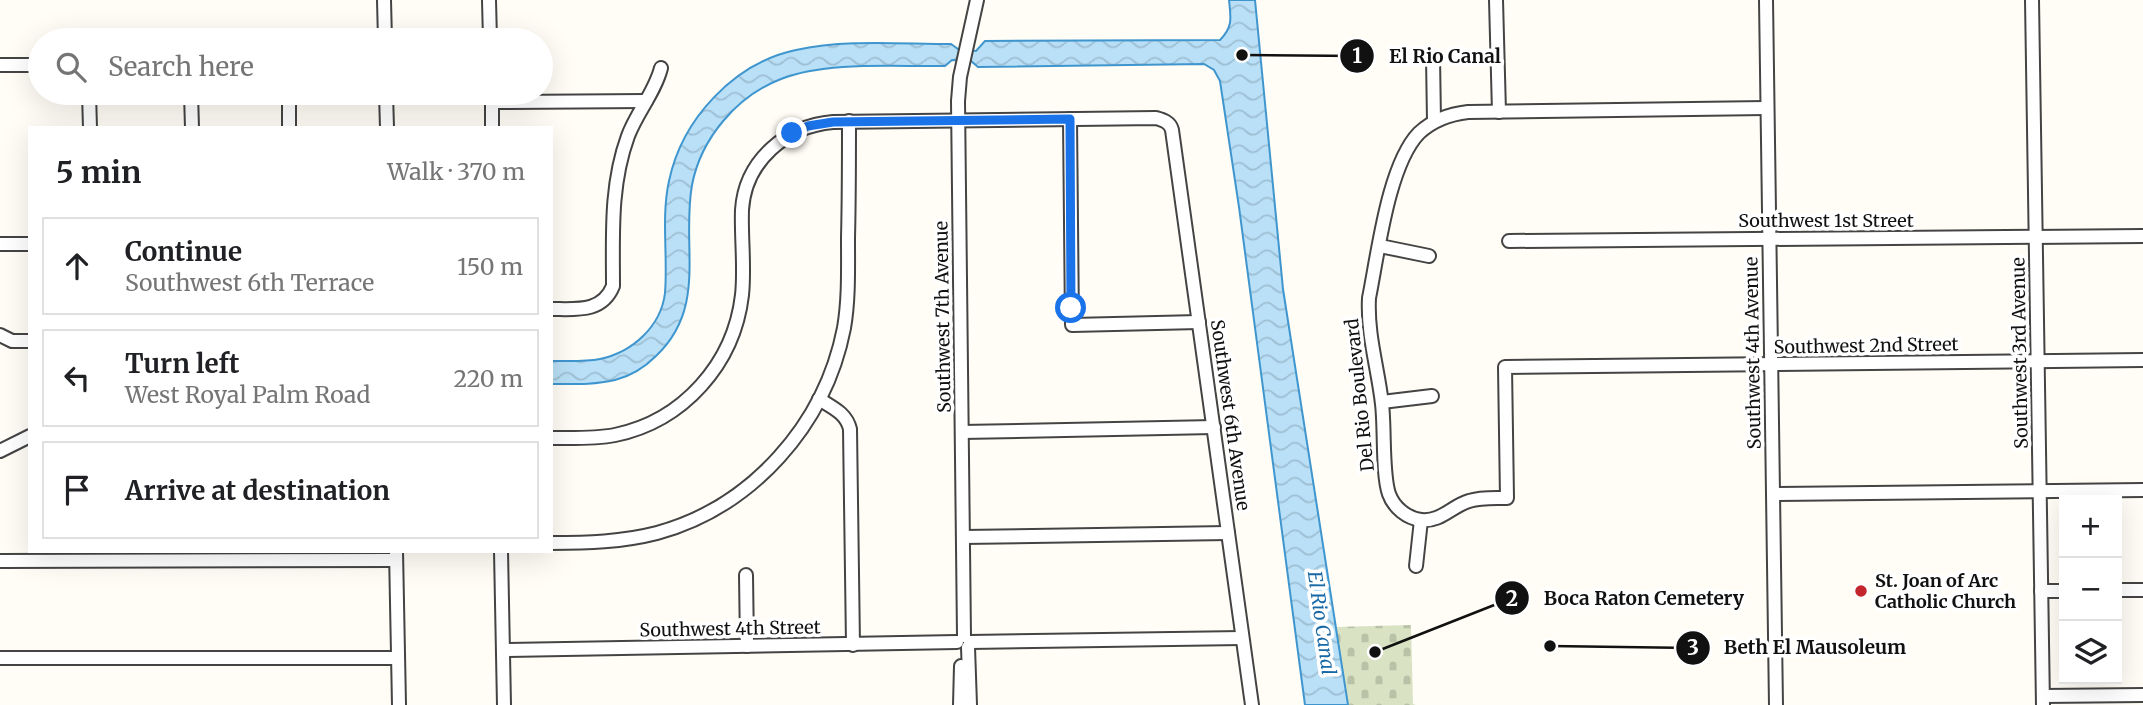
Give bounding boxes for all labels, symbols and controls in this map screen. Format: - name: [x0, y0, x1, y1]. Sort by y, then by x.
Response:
- search box: [28, 28, 553, 105]
- callout: El Rio Canal: [1340, 36, 1515, 76]
- text: 1: [1352, 42, 1362, 69]
- text: El Rio Canal: [1389, 44, 1501, 68]
- icon: search: [52, 48, 90, 86]
- text: Search here: [108, 50, 254, 83]
- route end: [776, 117, 807, 148]
- text: 5 min: [56, 153, 141, 191]
- text: Walk · 370 m: [387, 157, 525, 186]
- street label: Southwest 1st Street: [1738, 209, 1914, 232]
- street label: Southwest 7th Avenue: [929, 221, 956, 413]
- text: Continue: [125, 235, 242, 268]
- icon: ahead: [58, 247, 96, 285]
- text: 150 m: [457, 252, 523, 281]
- street label: Southwest 4th Avenue: [1739, 256, 1766, 450]
- street label: Southwest 3rd Avenue: [2006, 257, 2033, 449]
- text: Southwest 6th Terrace: [125, 268, 374, 297]
- route start: [1055, 292, 1086, 323]
- street label: Del Rio Boulevard: [1340, 317, 1379, 473]
- street label: Southwest 6th Avenue: [1206, 318, 1255, 512]
- street label: Southwest 2nd Street: [1773, 332, 1959, 359]
- text: Turn left: [125, 347, 239, 380]
- icon: left: [58, 359, 96, 397]
- text: 220 m: [453, 364, 523, 393]
- text: West Royal Palm Road: [125, 380, 370, 409]
- icon: arrive: [58, 471, 96, 509]
- text: Arrive at destination: [125, 474, 390, 507]
- map controls: [2059, 495, 2122, 684]
- button: +: [2059, 495, 2122, 558]
- button: −: [2059, 558, 2122, 621]
- water label: El Rio Canal: [1303, 569, 1341, 677]
- place label: St. Joan of Arc Catholic Church: [1875, 569, 2016, 613]
- callout: Boca Raton Cemetery: [1495, 578, 1758, 618]
- marker: St. Joan of Arc Catholic Church: [1853, 583, 1869, 599]
- text: 2: [1506, 585, 1518, 612]
- text: Boca Raton Cemetery: [1544, 586, 1745, 610]
- street label: Southwest 4th Street: [639, 615, 821, 642]
- button: layers: [2059, 621, 2122, 684]
- callout: Beth El Mausoleum: [1675, 628, 1920, 668]
- text: 3: [1687, 634, 1699, 661]
- text: Beth El Mausoleum: [1724, 635, 1906, 659]

